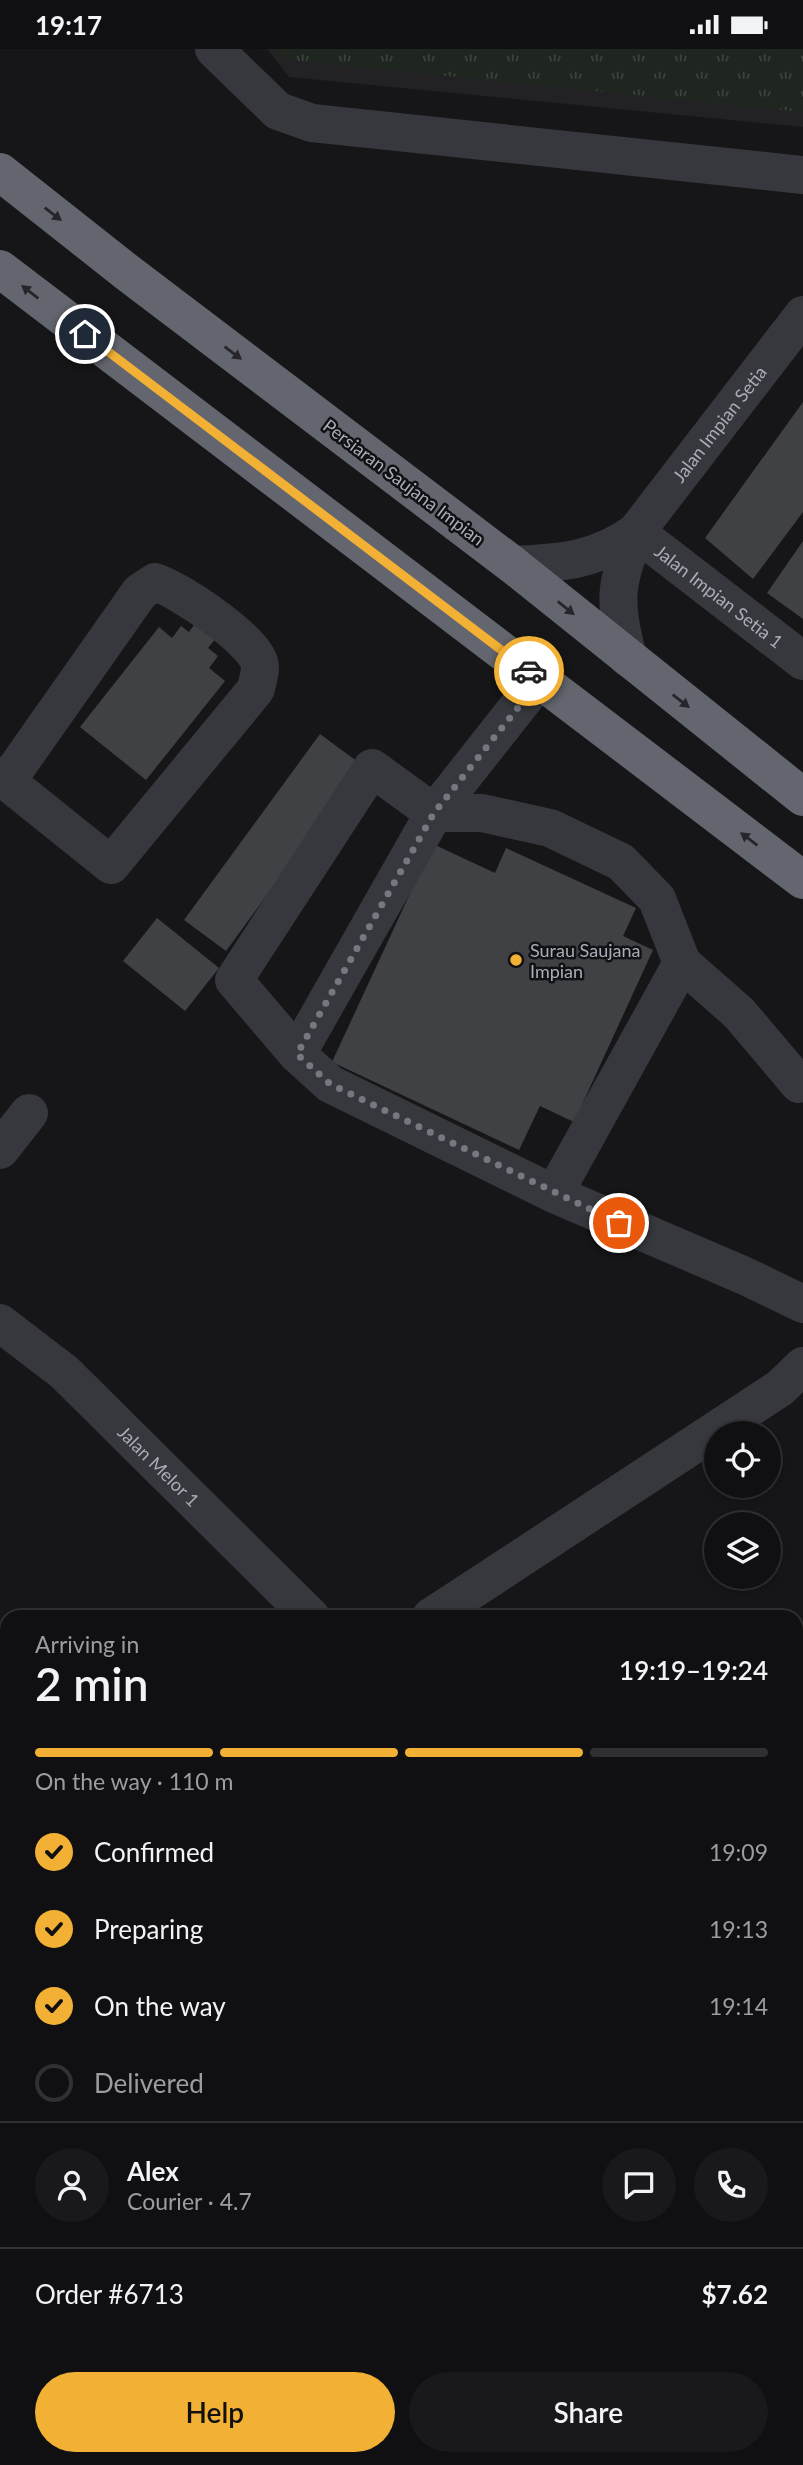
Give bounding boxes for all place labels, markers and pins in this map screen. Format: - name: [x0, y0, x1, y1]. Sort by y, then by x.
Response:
- pin: [55, 304, 115, 364]
- place label: Surau Saujana Impian: [530, 939, 641, 982]
- marker: Surau Saujana Impian: [508, 952, 524, 968]
- pin: [589, 1193, 649, 1253]

